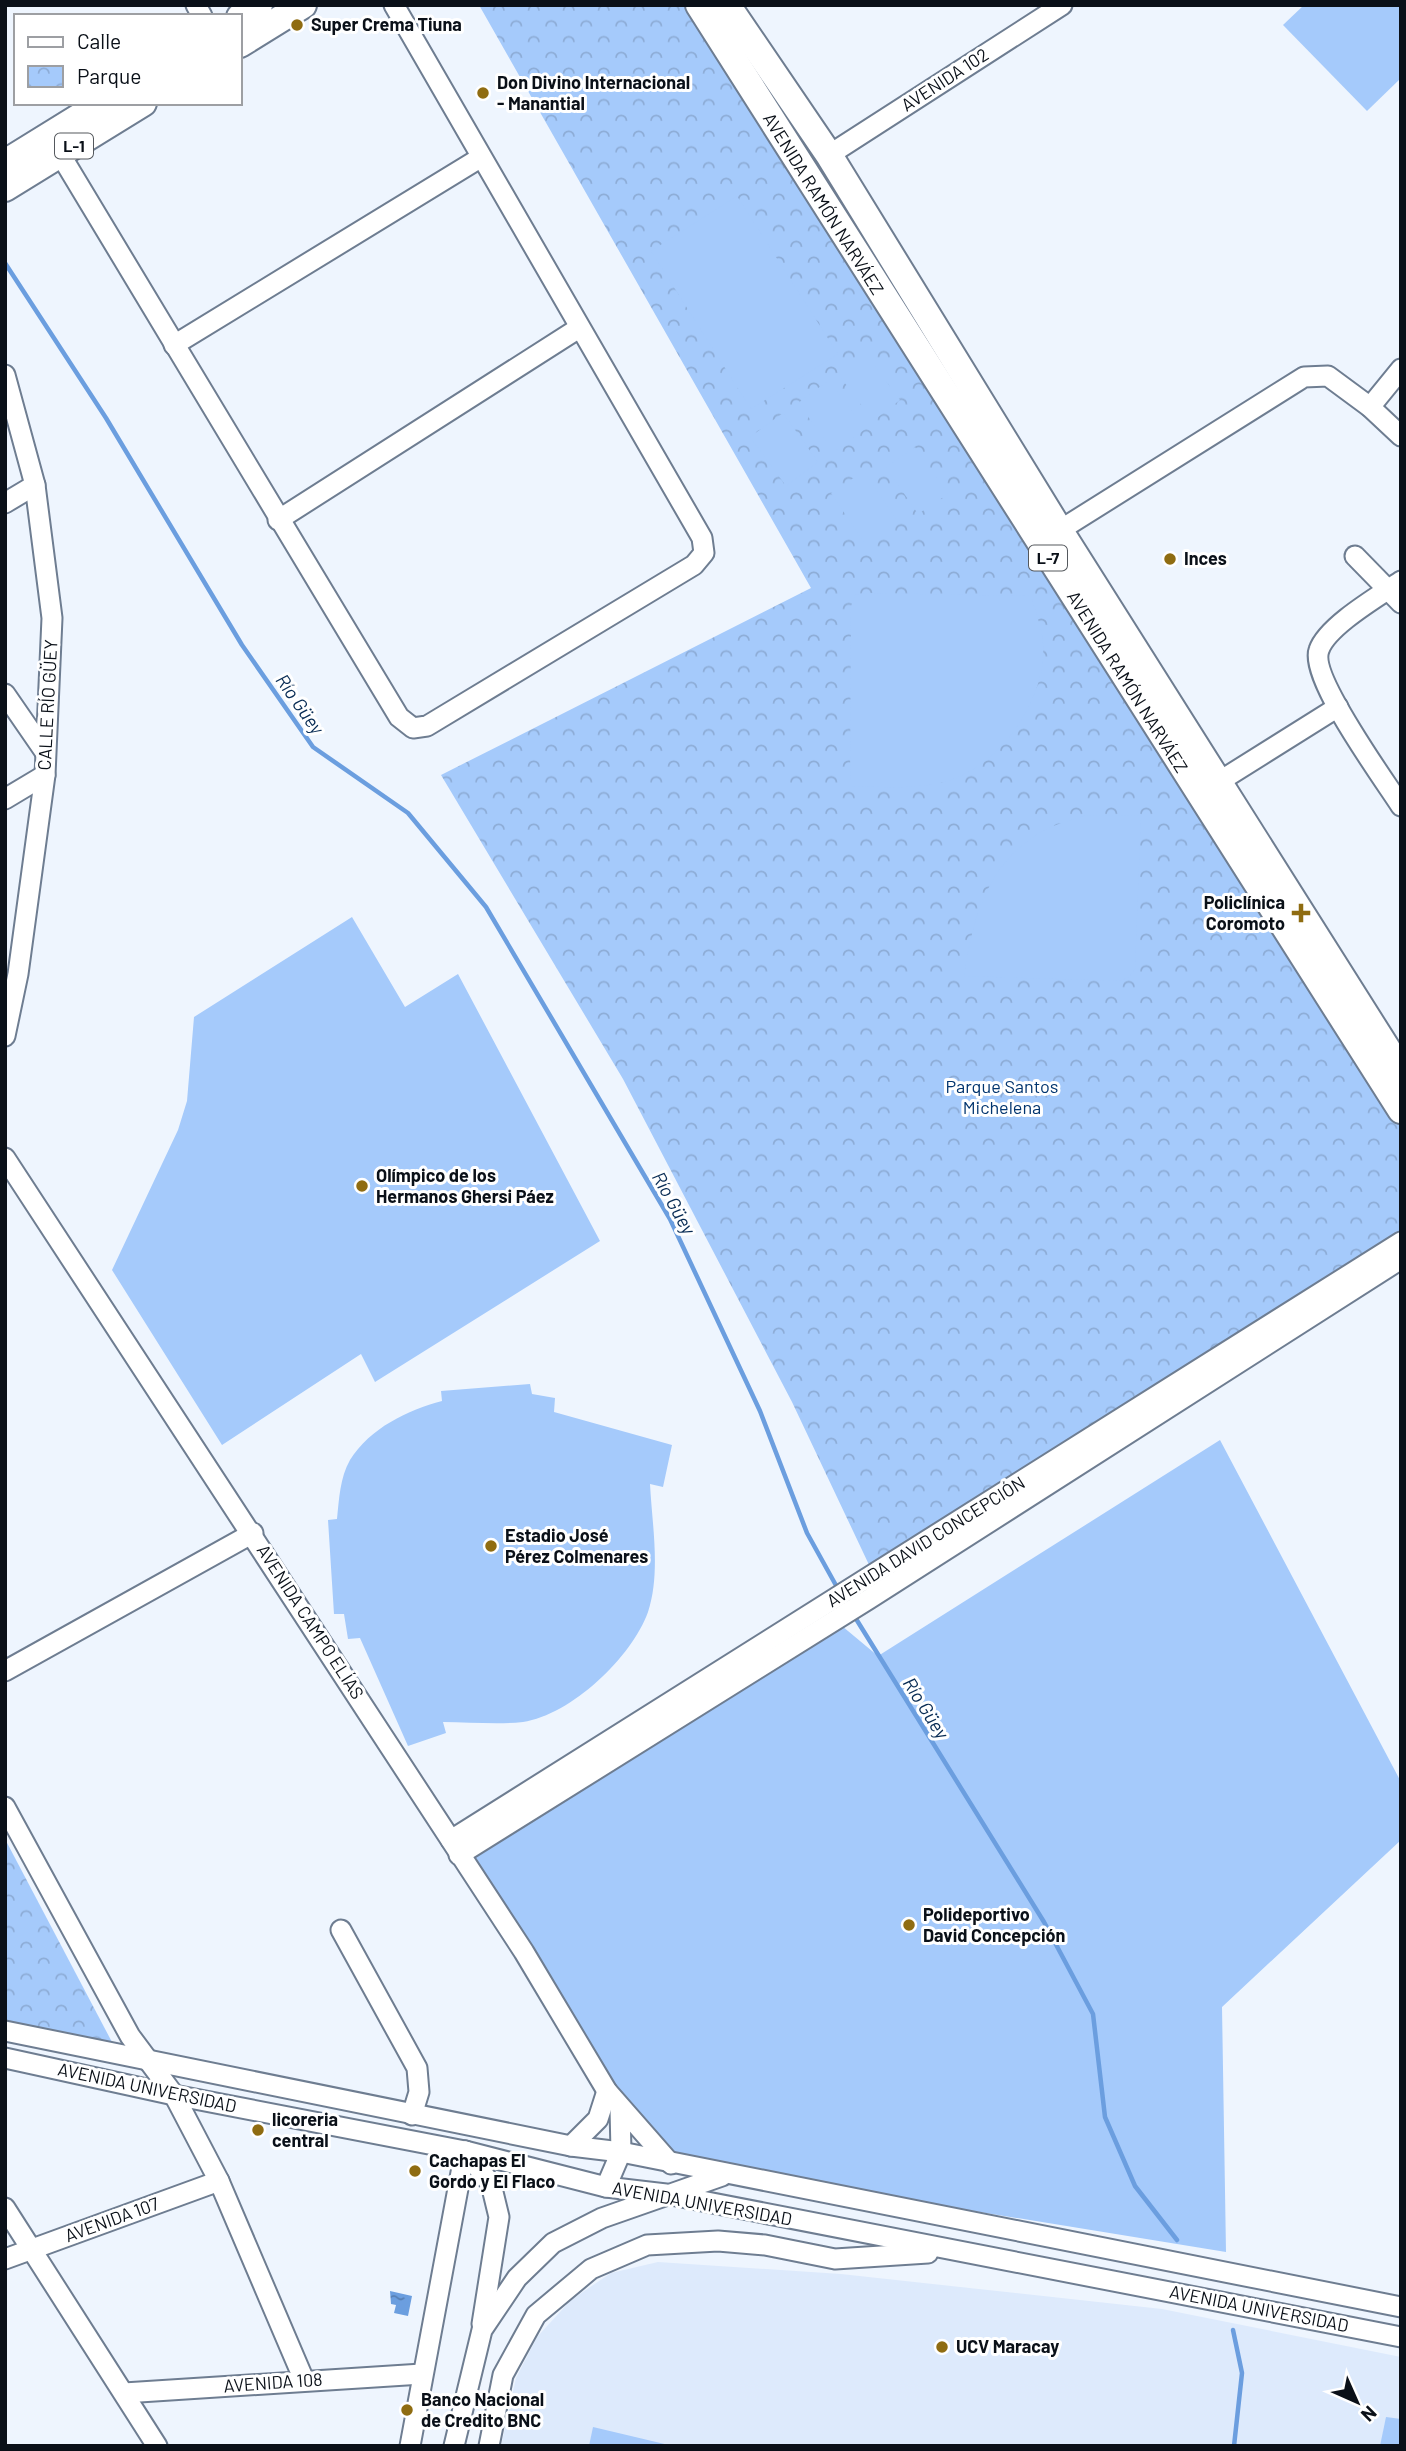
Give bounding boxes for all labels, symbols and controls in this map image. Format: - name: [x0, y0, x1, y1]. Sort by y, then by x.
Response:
- place label: Super Crema Tiuna: [311, 13, 462, 35]
- legend: [14, 14, 242, 105]
- marker: Super Crema Tiuna: [289, 17, 305, 33]
- text: Calle: [77, 28, 121, 53]
- street label: AVENIDA 102: [897, 43, 992, 115]
- text: Parque: [77, 63, 142, 88]
- place label: Don Divino Internacional - Manantial: [497, 71, 690, 114]
- marker: Don Divino Internacional - Manantial: [475, 85, 491, 101]
- street label: AVENIDA RAMÓN NARVÁEZ: [759, 108, 889, 299]
- road number: L-1: [55, 134, 93, 158]
- road number: L-7: [1029, 545, 1067, 570]
- place label: Inces: [1184, 547, 1227, 569]
- marker: Inces: [1162, 551, 1178, 567]
- street label: AVENIDA RAMÓN NARVÁEZ: [1063, 586, 1193, 777]
- street label: CALLE RÍO GÜEY: [33, 639, 61, 771]
- water label: Río Güey: [271, 669, 330, 739]
- place label: Policlínica Coromoto: [1204, 891, 1285, 934]
- marker: Policlínica Coromoto: [1291, 903, 1311, 923]
- park label: Parque Santos Michelena: [945, 1075, 1059, 1118]
- place label: Olímpico de los Hermanos Ghersi Páez: [376, 1164, 554, 1207]
- water label: Río Güey: [648, 1167, 701, 1239]
- marker: Olímpico de los Hermanos Ghersi Páez: [354, 1178, 370, 1194]
- street label: AVENIDA DAVID CONCEPCIÓN: [822, 1471, 1029, 1611]
- place label: Estadio José Pérez Colmenares: [505, 1524, 648, 1567]
- marker: Estadio José Pérez Colmenares: [483, 1538, 499, 1554]
- street label: AVENIDA CAMPO ELÍAS: [253, 1540, 369, 1703]
- water label: Río Güey: [899, 1673, 955, 1743]
- place label: Polideportivo David Concepción: [923, 1903, 1065, 1946]
- marker: Polideportivo David Concepción: [901, 1917, 917, 1933]
- street label: AVENIDA UNIVERSIDAD: [56, 2057, 239, 2117]
- place label: licoreria central: [272, 2108, 338, 2151]
- marker: licoreria central: [250, 2122, 266, 2138]
- place label: Cachapas El Gordo y El Flaco: [429, 2149, 555, 2192]
- marker: Cachapas El Gordo y El Flaco: [407, 2163, 423, 2179]
- street label: AVENIDA UNIVERSIDAD: [611, 2176, 794, 2230]
- street label: AVENIDA 107: [62, 2192, 162, 2246]
- street label: AVENIDA UNIVERSIDAD: [1168, 2280, 1351, 2336]
- place label: UCV Maracay: [956, 2335, 1059, 2357]
- marker: UCV Maracay: [934, 2339, 950, 2355]
- north arrow: [1322, 2367, 1392, 2437]
- street label: AVENIDA 108: [223, 2368, 323, 2396]
- place label: Banco Nacional de Credito BNC: [421, 2388, 544, 2431]
- marker: Banco Nacional de Credito BNC: [399, 2402, 415, 2418]
- text: N: [1357, 2402, 1382, 2427]

